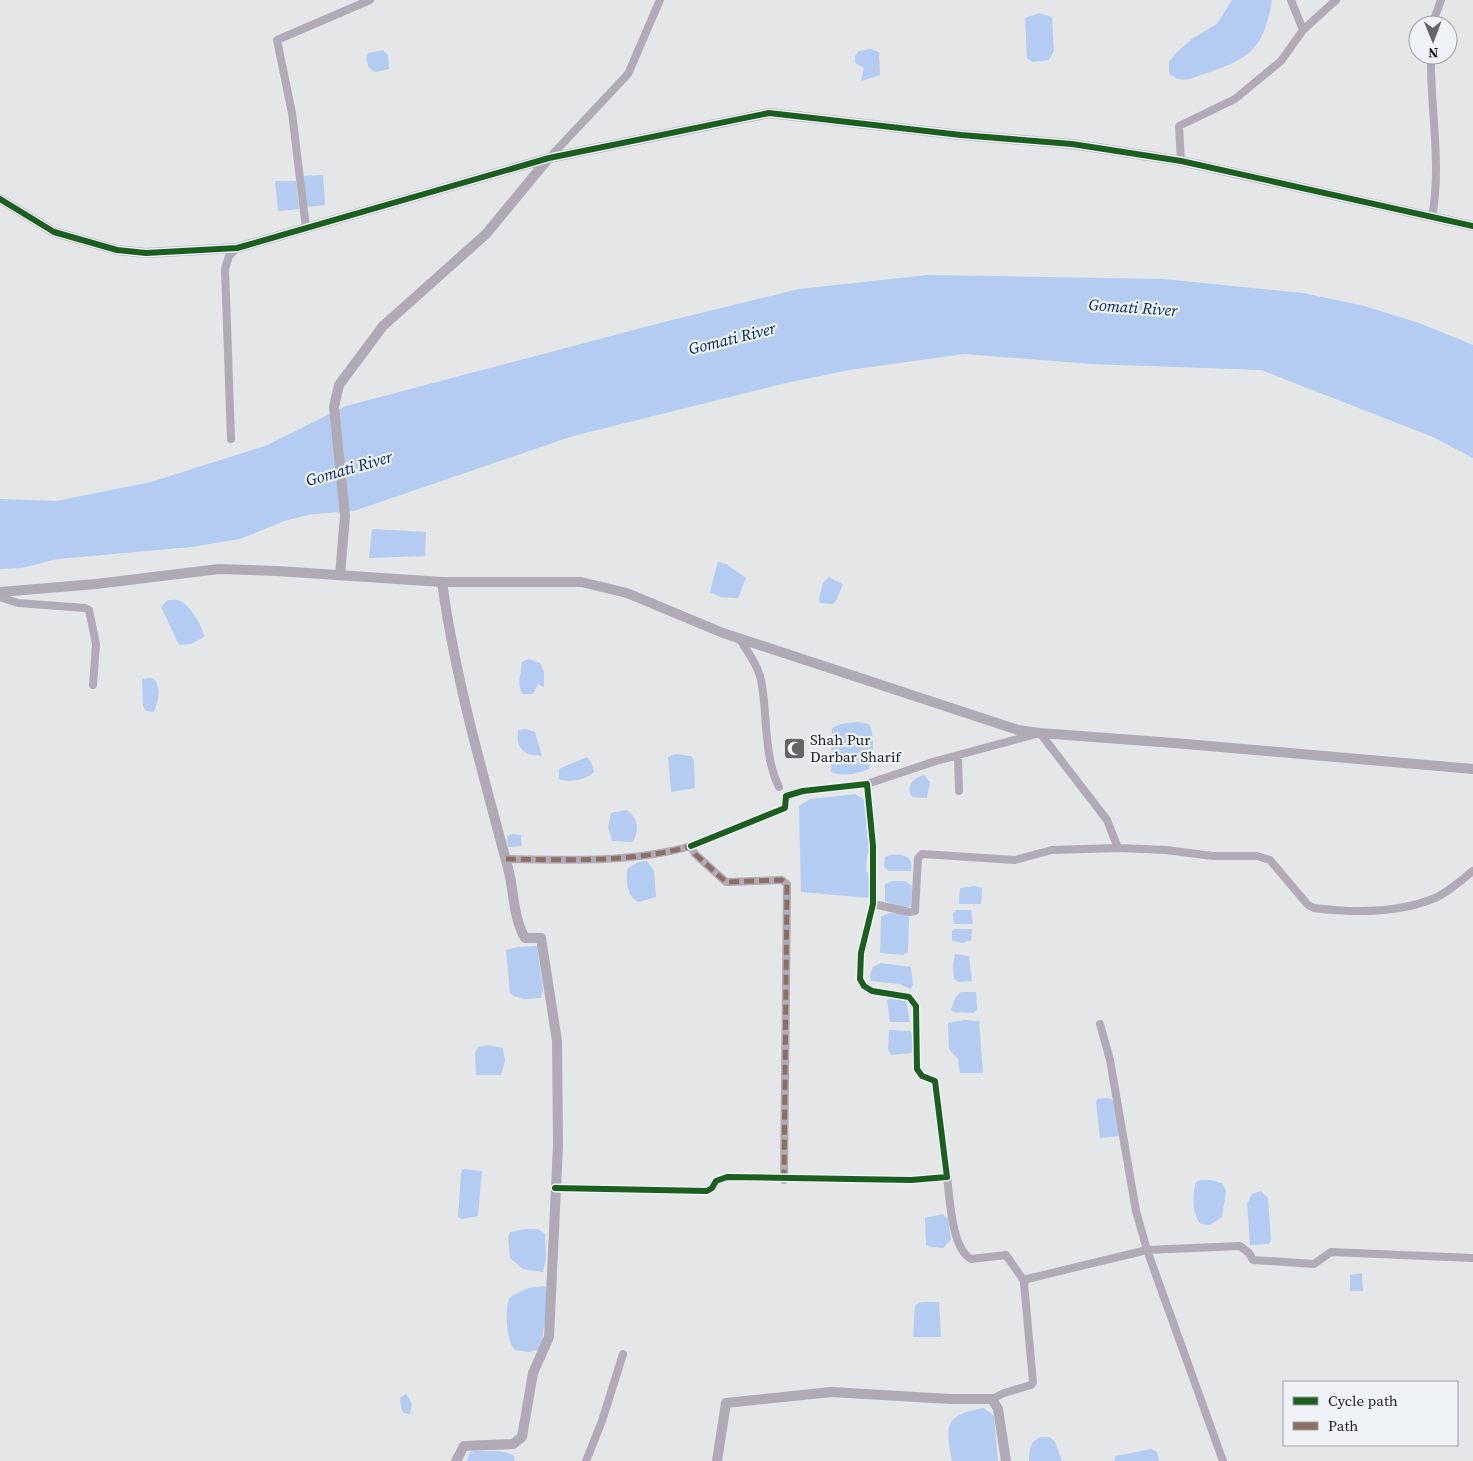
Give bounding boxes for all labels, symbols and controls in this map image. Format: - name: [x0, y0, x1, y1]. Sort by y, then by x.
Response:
- north arrow: [1408, 15, 1458, 65]
- text: N: [1428, 43, 1439, 63]
- water label: Gomati River: [1088, 293, 1179, 321]
- water label: Gomati River: [686, 316, 778, 359]
- water label: Gomati River: [303, 445, 395, 491]
- place label: Shah Pur Darbar Sharif: [810, 729, 902, 767]
- mosque icon: Shah Pur Darbar Sharif: [782, 736, 806, 760]
- legend: [1283, 1381, 1458, 1446]
- text: Cycle path: [1328, 1390, 1398, 1411]
- text: Path: [1328, 1415, 1358, 1436]

